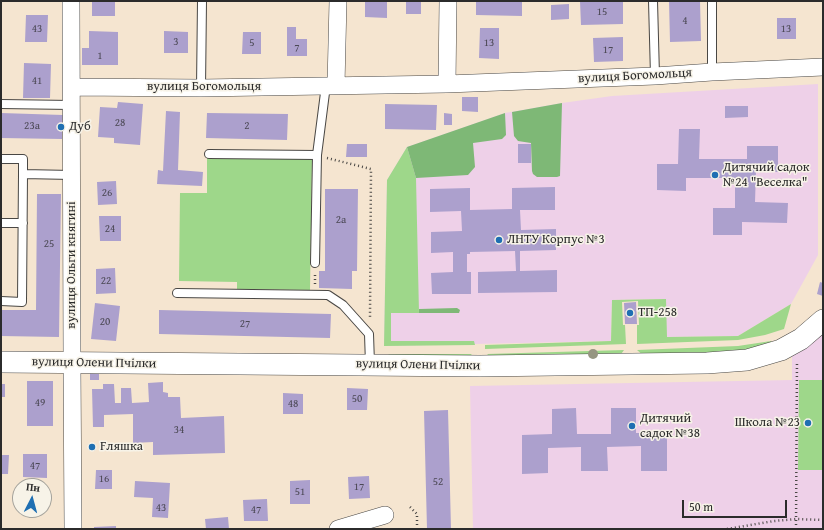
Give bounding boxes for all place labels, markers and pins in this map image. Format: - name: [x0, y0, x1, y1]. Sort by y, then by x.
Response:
- place label: Дуб: [69, 119, 91, 135]
- marker: Дуб: [56, 122, 66, 132]
- place label: Дитячий садок №24 "Веселка": [723, 160, 810, 191]
- marker: Дитячий садок №24 "Веселка": [710, 170, 720, 180]
- place label: ЛНТУ Корпус №3: [507, 232, 605, 248]
- marker: ЛНТУ Корпус №3: [494, 235, 504, 245]
- place label: ТП-258: [638, 305, 677, 321]
- marker: ТП-258: [625, 308, 635, 318]
- place label: Дитячий садок №38: [640, 411, 700, 442]
- place label: Школа №23: [735, 415, 800, 431]
- marker: Школа №23: [803, 418, 813, 428]
- marker: Дитячий садок №38: [627, 421, 637, 431]
- place label: Fляшка: [100, 439, 143, 455]
- marker: Fляшка: [87, 442, 97, 452]

